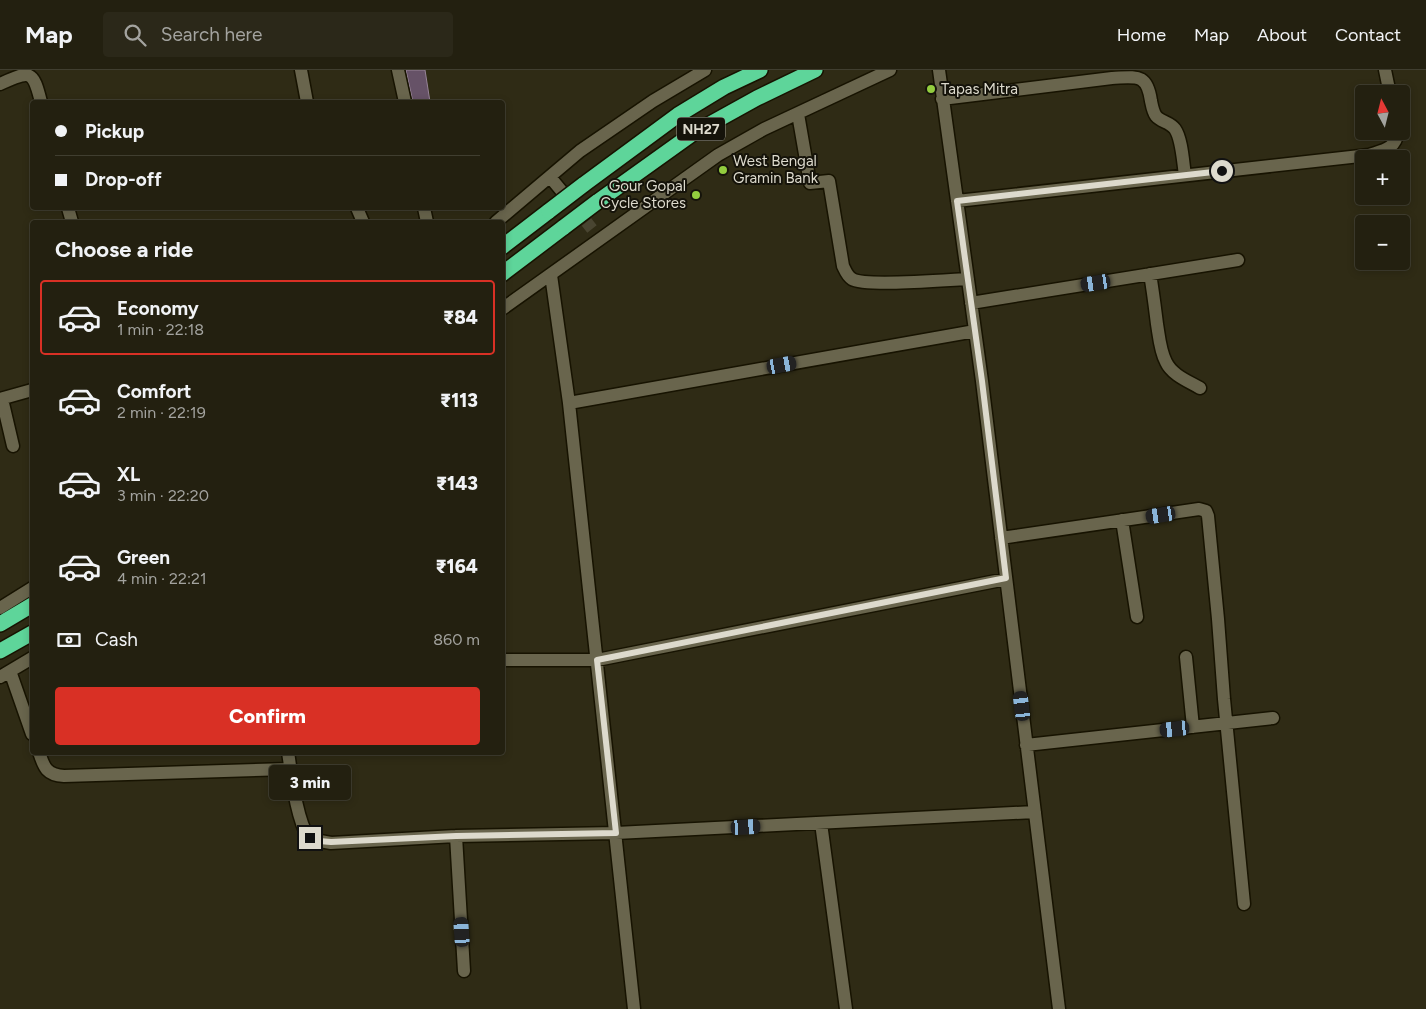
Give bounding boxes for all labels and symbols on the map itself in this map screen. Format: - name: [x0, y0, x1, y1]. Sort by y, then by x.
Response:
- place label: Tapas Mitra: [941, 80, 1018, 98]
- marker: Tapas Mitra: [925, 83, 937, 95]
- north arrow: [1355, 85, 1410, 140]
- road number: NH27: [677, 118, 725, 140]
- place label: West Bengal Gramin Bank: [733, 152, 819, 187]
- route start: [1211, 160, 1233, 182]
- marker: West Bengal Gramin Bank: [717, 164, 729, 176]
- place label: Gour Gopal Cycle Stores: [600, 177, 686, 212]
- marker: Gour Gopal Cycle Stores: [690, 189, 702, 201]
- car: [1080, 273, 1111, 293]
- car: [765, 355, 798, 375]
- car: [1145, 505, 1176, 525]
- car: [1012, 690, 1031, 722]
- car: [1159, 720, 1190, 738]
- callout: 3 min: [269, 766, 351, 800]
- car: [730, 819, 761, 835]
- route end: [299, 827, 321, 849]
- car: [453, 917, 470, 947]

